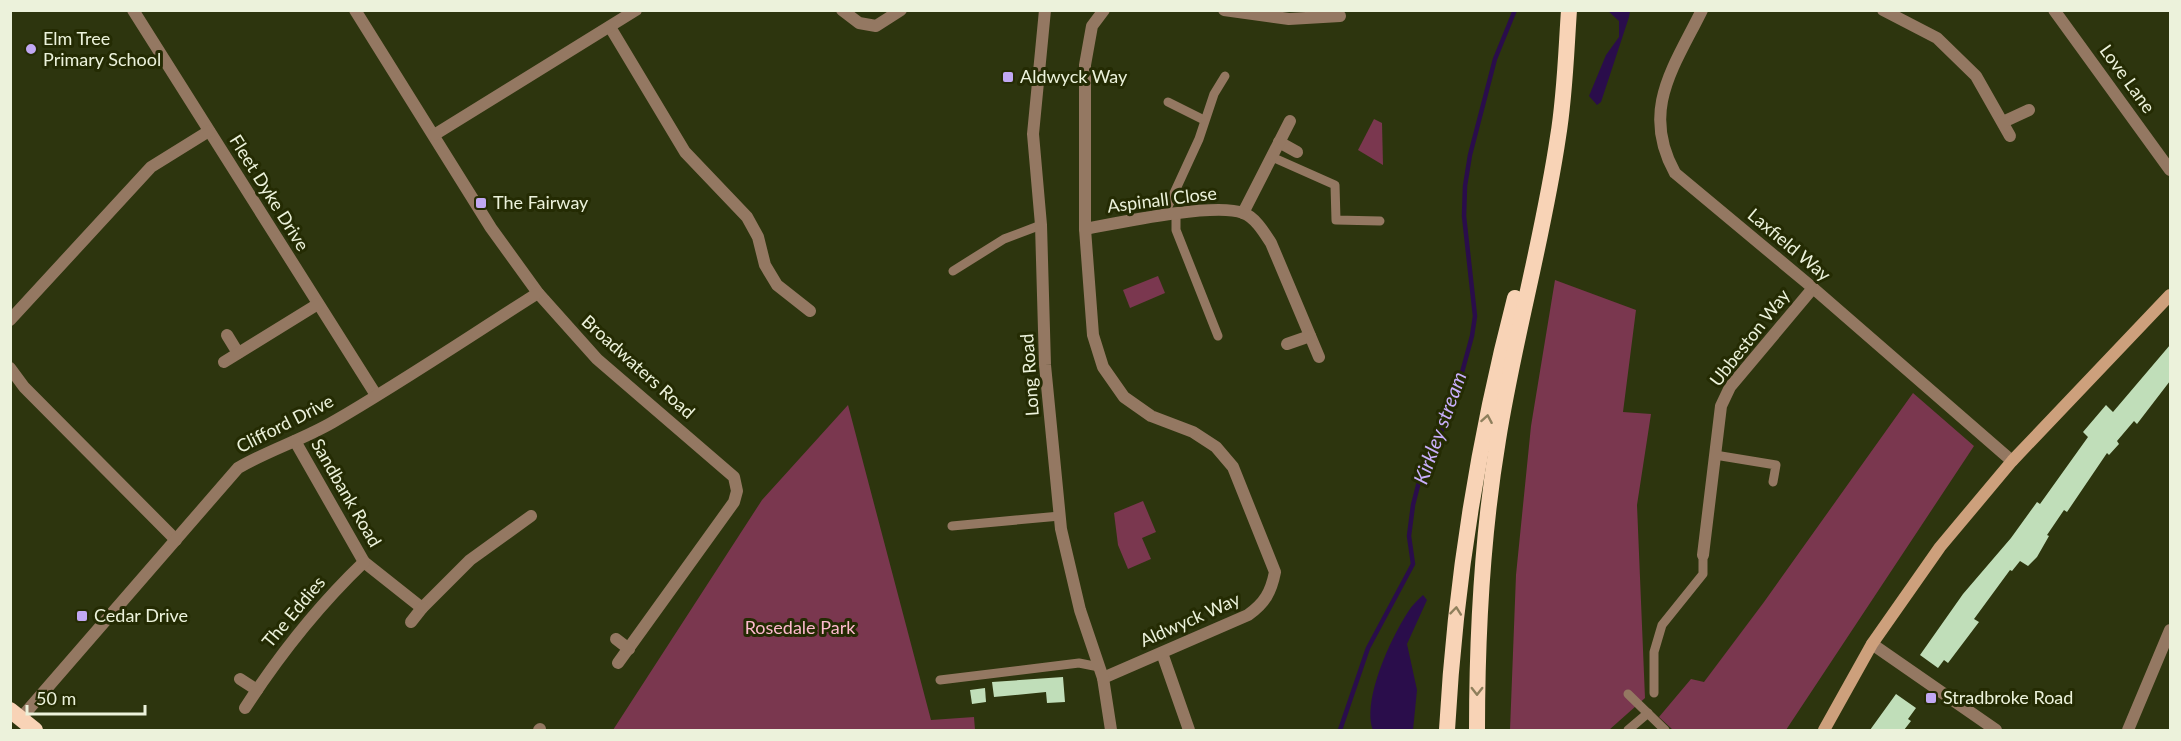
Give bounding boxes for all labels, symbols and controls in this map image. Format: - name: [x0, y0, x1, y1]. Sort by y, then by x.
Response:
- place label: Elm Tree Primary School: [43, 27, 161, 70]
- street label: Love Lane: [2096, 40, 2160, 117]
- marker: Elm Tree Primary School: [24, 42, 38, 56]
- place label: Aldwyck Way: [1020, 65, 1128, 87]
- marker: Aldwyck Way: [1001, 70, 1015, 84]
- street label: Fleet Dyke Drive: [225, 130, 314, 255]
- street label: Aspinall Close: [1106, 181, 1218, 217]
- place label: The Fairway: [493, 191, 589, 213]
- marker: The Fairway: [474, 196, 488, 210]
- street label: Laxfield Way: [1744, 203, 1836, 286]
- street label: Ubbeston Way: [1704, 284, 1794, 390]
- street label: Broadwaters Road: [578, 310, 700, 423]
- street label: Long Road: [1015, 333, 1043, 417]
- water label: Kirkley stream: [1408, 368, 1471, 487]
- street label: Clifford Drive: [232, 389, 337, 457]
- one-way arrow: [1480, 414, 1493, 424]
- street label: Sandbank Road: [307, 434, 387, 551]
- street label: The Eddies: [257, 571, 330, 652]
- street label: Aldwyck Way: [1136, 587, 1244, 651]
- place label: Cedar Drive: [94, 604, 188, 626]
- one-way arrow: [1449, 607, 1462, 616]
- marker: Cedar Drive: [75, 609, 89, 623]
- park label: Rosedale Park: [745, 616, 856, 638]
- scale bar: [27, 678, 146, 716]
- place label: Stradbroke Road: [1943, 686, 2073, 708]
- text: 50 m: [36, 687, 76, 709]
- one-way arrow: [1471, 687, 1483, 696]
- marker: Stradbroke Road: [1924, 691, 1938, 705]

